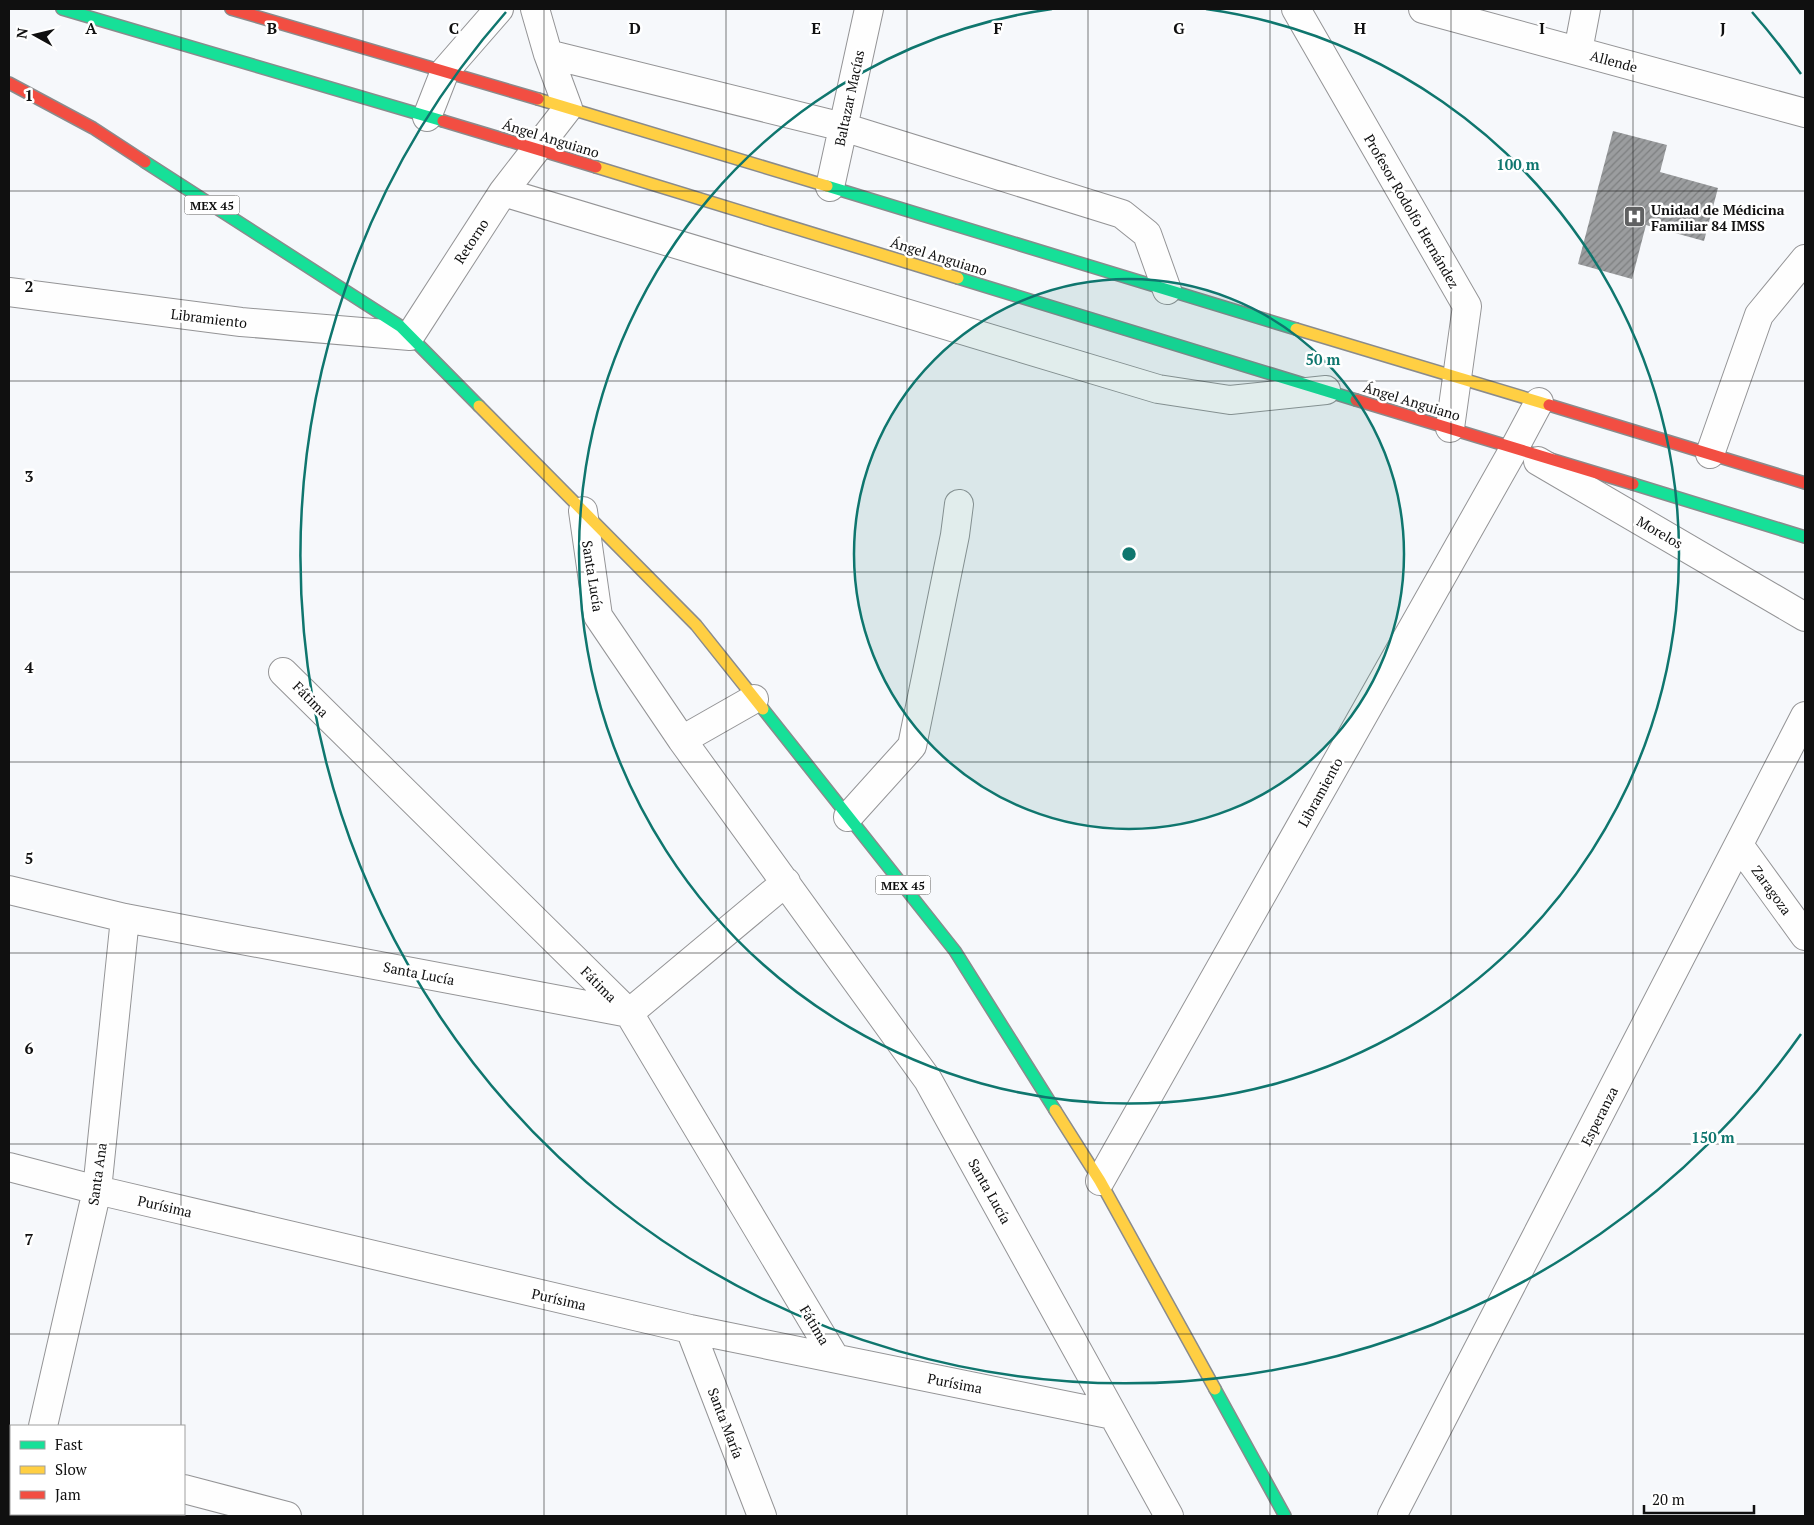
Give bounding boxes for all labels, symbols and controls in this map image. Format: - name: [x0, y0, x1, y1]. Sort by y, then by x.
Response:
- north arrow: [10, 10, 60, 60]
- text: A: [85, 17, 97, 39]
- text: B: [267, 17, 277, 39]
- text: C: [449, 17, 459, 39]
- text: D: [629, 17, 641, 39]
- text: E: [811, 17, 821, 39]
- text: F: [993, 17, 1003, 39]
- text: G: [1173, 17, 1185, 39]
- text: H: [1354, 17, 1366, 39]
- text: I: [1539, 17, 1545, 39]
- text: J: [1720, 17, 1726, 39]
- text: N: [11, 26, 32, 40]
- street label: Allende: [1588, 46, 1640, 76]
- street label: Baltazar Macías: [830, 48, 868, 148]
- text: 1: [24, 84, 34, 106]
- street label: Ángel Anguiano: [500, 114, 602, 162]
- street label: Profesor Rodolfo Hernández: [1360, 130, 1464, 292]
- text: 100 m: [1496, 154, 1540, 174]
- road number: MEX 45: [184, 196, 240, 214]
- place label: Unidad de Médicina Familiar 84 IMSS: [1651, 200, 1785, 235]
- hospital icon: Unidad de Médicina Familiar 84 IMSS: [1623, 205, 1647, 229]
- street label: Retorno: [449, 215, 493, 267]
- street label: Ángel Anguiano: [888, 232, 990, 280]
- text: 2: [24, 275, 34, 297]
- street label: Libramiento: [170, 304, 248, 332]
- text: 50 m: [1306, 349, 1341, 369]
- street label: Ángel Anguiano: [1361, 377, 1463, 425]
- text: 3: [24, 465, 34, 487]
- street label: Morelos: [1633, 511, 1687, 553]
- street label: Santa Lucía: [578, 539, 608, 613]
- centre of rings: [1120, 545, 1138, 563]
- text: 4: [24, 656, 34, 678]
- street label: Fátima: [289, 677, 333, 721]
- street label: Libramiento: [1293, 754, 1347, 830]
- text: 5: [24, 847, 34, 869]
- street label: Zaragoza: [1748, 861, 1796, 919]
- road number: MEX 45: [876, 876, 930, 894]
- street label: Santa Lucía: [382, 957, 456, 989]
- street label: Fátima: [577, 962, 621, 1006]
- text: 6: [24, 1037, 34, 1059]
- street label: Esperanza: [1576, 1083, 1622, 1149]
- text: 150 m: [1691, 1127, 1735, 1147]
- street label: Santa Ana: [83, 1141, 111, 1207]
- street label: Santa Lucía: [964, 1155, 1016, 1227]
- street label: Purísima: [136, 1191, 194, 1221]
- text: 7: [24, 1228, 34, 1250]
- street label: Purísima: [530, 1284, 588, 1314]
- street label: Fátima: [796, 1302, 834, 1348]
- street label: Purísima: [926, 1368, 984, 1398]
- street label: Santa María: [704, 1385, 748, 1461]
- legend: [10, 1425, 185, 1515]
- text: Fast: [55, 1434, 83, 1454]
- text: Slow: [55, 1459, 88, 1479]
- scale bar: [1644, 1482, 1754, 1514]
- text: Jam: [55, 1484, 81, 1504]
- text: 20 m: [1652, 1489, 1685, 1509]

